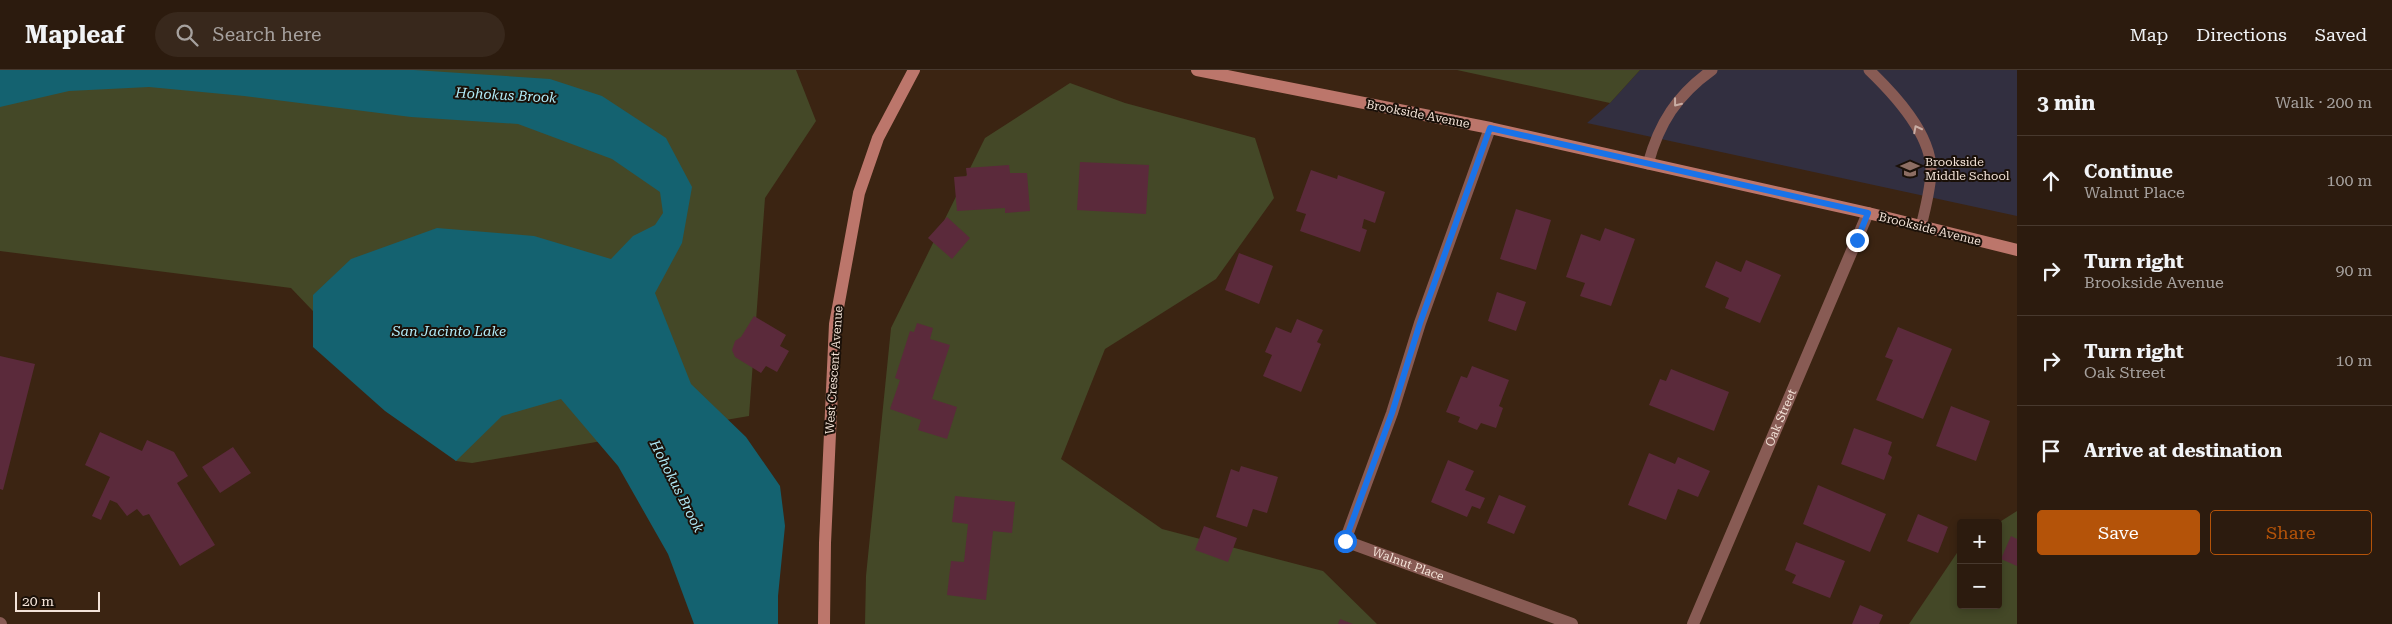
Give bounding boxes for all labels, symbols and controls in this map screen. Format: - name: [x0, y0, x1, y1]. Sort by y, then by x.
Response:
- search box: [155, 12, 505, 57]
- text: Mapleaf: [25, 21, 125, 49]
- icon: search: [173, 21, 201, 49]
- text: Search here: [213, 23, 321, 46]
- text: Map: [2130, 24, 2168, 45]
- text: Directions: [2196, 24, 2287, 45]
- text: Saved: [2315, 24, 2367, 45]
- water label: Hohokus Brook: [454, 84, 558, 106]
- text: 3 min: [2037, 91, 2095, 115]
- text: Walk · 200 m: [2275, 93, 2372, 112]
- street label: Brookside Avenue: [1365, 97, 1471, 131]
- one-way arrow: [1674, 98, 1683, 107]
- one-way arrow: [1913, 125, 1923, 134]
- place label: Brookside Middle School: [1925, 155, 2010, 183]
- school or university icon: Brookside Middle School: [1899, 158, 1921, 180]
- text: Continue: [2084, 160, 2173, 183]
- icon: ahead: [2037, 167, 2065, 195]
- text: 100 m: [2326, 171, 2372, 190]
- text: Walnut Place: [2084, 183, 2185, 202]
- street label: Brookside Avenue: [1877, 210, 1983, 249]
- route end: [1846, 229, 1869, 252]
- text: Turn right: [2084, 250, 2184, 273]
- icon: right: [2037, 257, 2065, 285]
- text: 90 m: [2335, 261, 2372, 280]
- text: Brookside Avenue: [2084, 273, 2224, 292]
- street label: West Crescent Avenue: [823, 305, 846, 435]
- water label: San Jacinto Lake: [391, 323, 506, 339]
- text: Turn right: [2084, 340, 2184, 363]
- icon: right: [2037, 347, 2065, 375]
- text: 10 m: [2335, 351, 2372, 370]
- text: Oak Street: [2084, 363, 2165, 382]
- street label: Oak Street: [1762, 387, 1799, 449]
- water label: Hohokus Brook: [646, 436, 707, 535]
- icon: arrive: [2037, 437, 2065, 465]
- text: Arrive at destination: [2084, 439, 2282, 462]
- button: Save: [2037, 510, 2200, 555]
- button: Share: [2210, 510, 2372, 555]
- map controls: [1957, 519, 2002, 609]
- button: +: [1957, 519, 2002, 564]
- route start: [1334, 530, 1357, 553]
- street label: Walnut Place: [1370, 545, 1446, 584]
- button: −: [1957, 564, 2002, 609]
- scale bar: [15, 589, 100, 612]
- text: 20 m: [22, 593, 54, 609]

